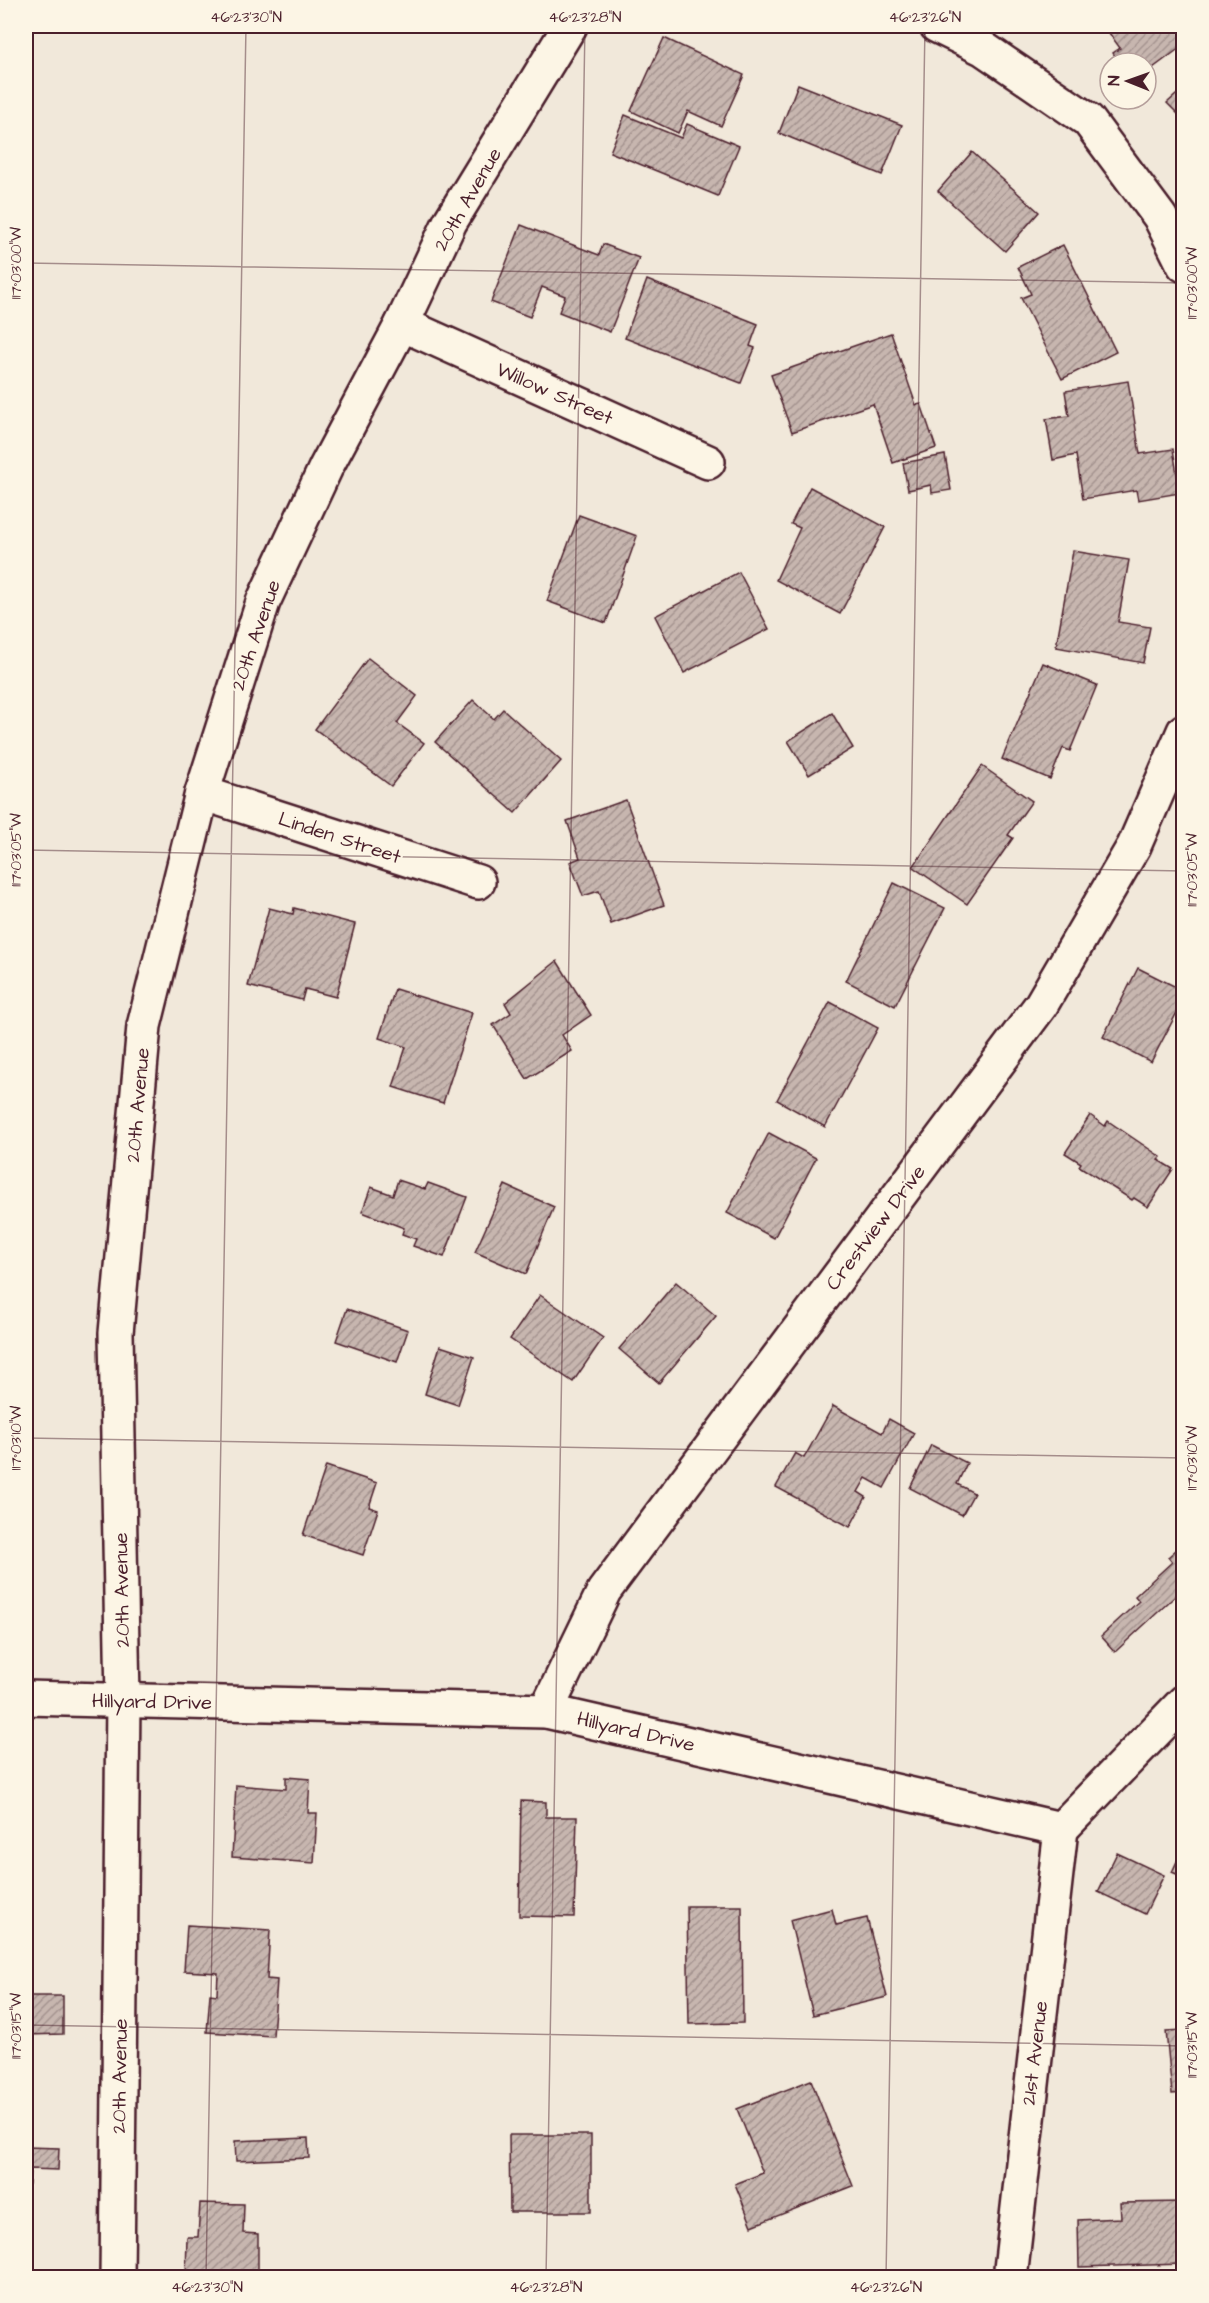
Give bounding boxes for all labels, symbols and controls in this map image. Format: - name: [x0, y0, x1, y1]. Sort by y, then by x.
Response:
- text: 46°23'30"N: [210, 7, 282, 28]
- text: 46°23'28"N: [549, 7, 621, 28]
- text: 46°23'26"N: [889, 7, 961, 28]
- north arrow: [1098, 51, 1158, 111]
- text: N: [1103, 76, 1125, 86]
- street label: 20th Avenue: [427, 143, 509, 256]
- text: 117°03'00"W: [6, 227, 27, 299]
- text: 117°03'00"W: [1182, 247, 1203, 319]
- street label: Willow Street: [492, 356, 618, 432]
- street label: 20th Avenue: [224, 576, 288, 694]
- street label: Linden Street: [275, 805, 405, 871]
- text: 117°03'05"W: [6, 813, 27, 887]
- text: 117°03'05"W: [1182, 833, 1203, 907]
- street label: 20th Avenue: [119, 1046, 157, 1164]
- street label: Crestview Drive: [819, 1159, 932, 1296]
- text: 117°03'10"W: [6, 1406, 27, 1470]
- text: 117°03'10"W: [1182, 1426, 1203, 1490]
- street label: 20th Avenue: [107, 1532, 137, 1648]
- street label: Hillyard Drive: [92, 1687, 212, 1718]
- street label: Hillyard Drive: [574, 1705, 698, 1760]
- text: 117°03'15"W: [6, 1993, 27, 2059]
- street label: 21st Avenue: [1015, 1999, 1055, 2107]
- text: 117°03'15"W: [1182, 2012, 1203, 2078]
- street label: 20th Avenue: [105, 2018, 135, 2134]
- text: 46°23'30"N: [171, 2277, 243, 2298]
- text: 46°23'28"N: [510, 2277, 582, 2298]
- text: 46°23'26"N: [850, 2277, 922, 2298]

